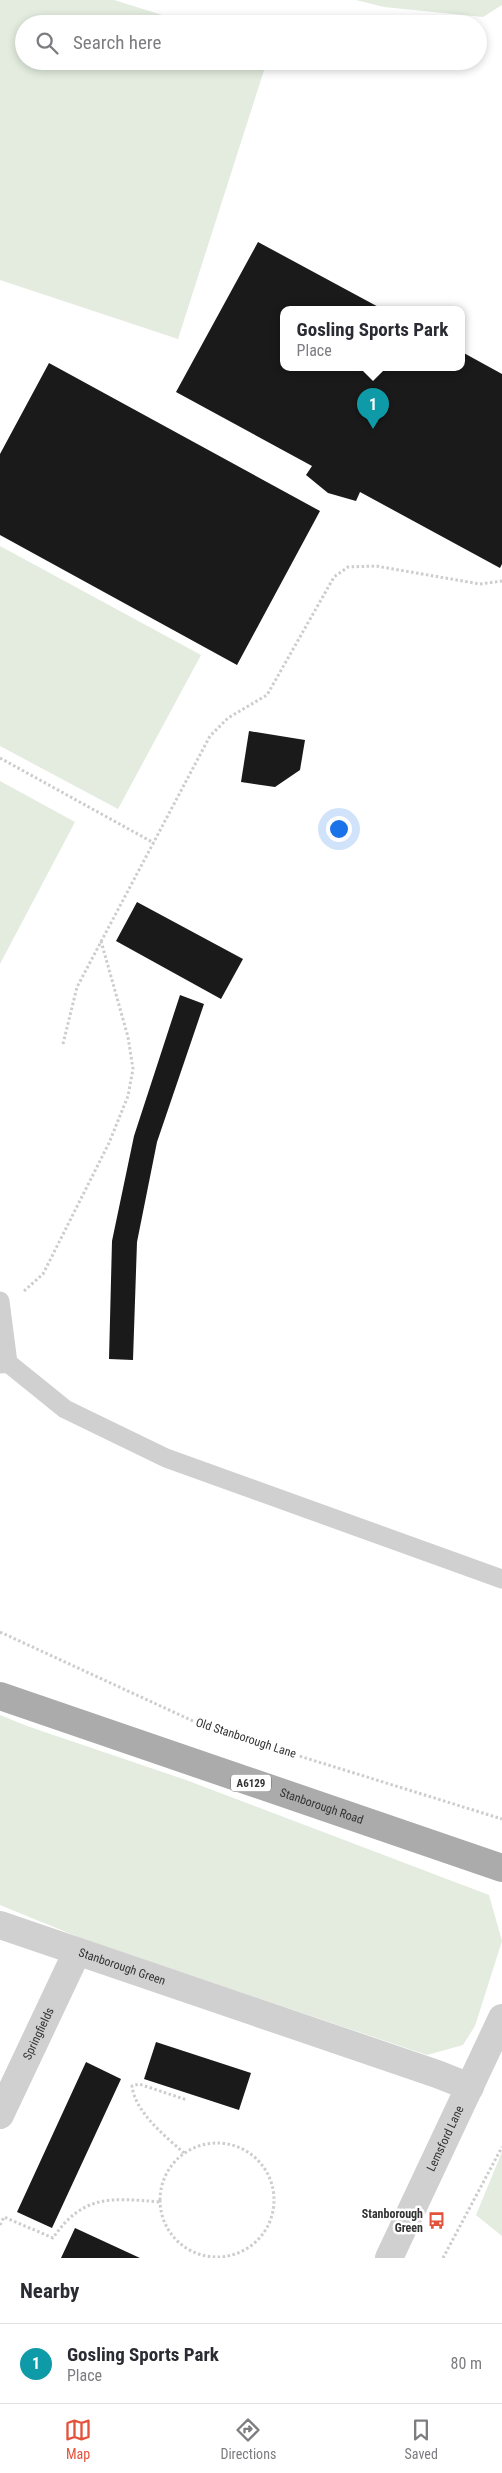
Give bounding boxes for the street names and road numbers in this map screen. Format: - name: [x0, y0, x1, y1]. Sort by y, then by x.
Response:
- street label: Old Stanborough Lane: [194, 1715, 298, 1761]
- road number: A6129: [231, 1775, 271, 1792]
- street label: Stanborough Road: [278, 1785, 365, 1827]
- street label: Stanborough Green: [77, 1945, 168, 1988]
- street label: Springfields: [20, 2005, 57, 2062]
- street label: Lemsford Lane: [424, 2103, 467, 2174]

